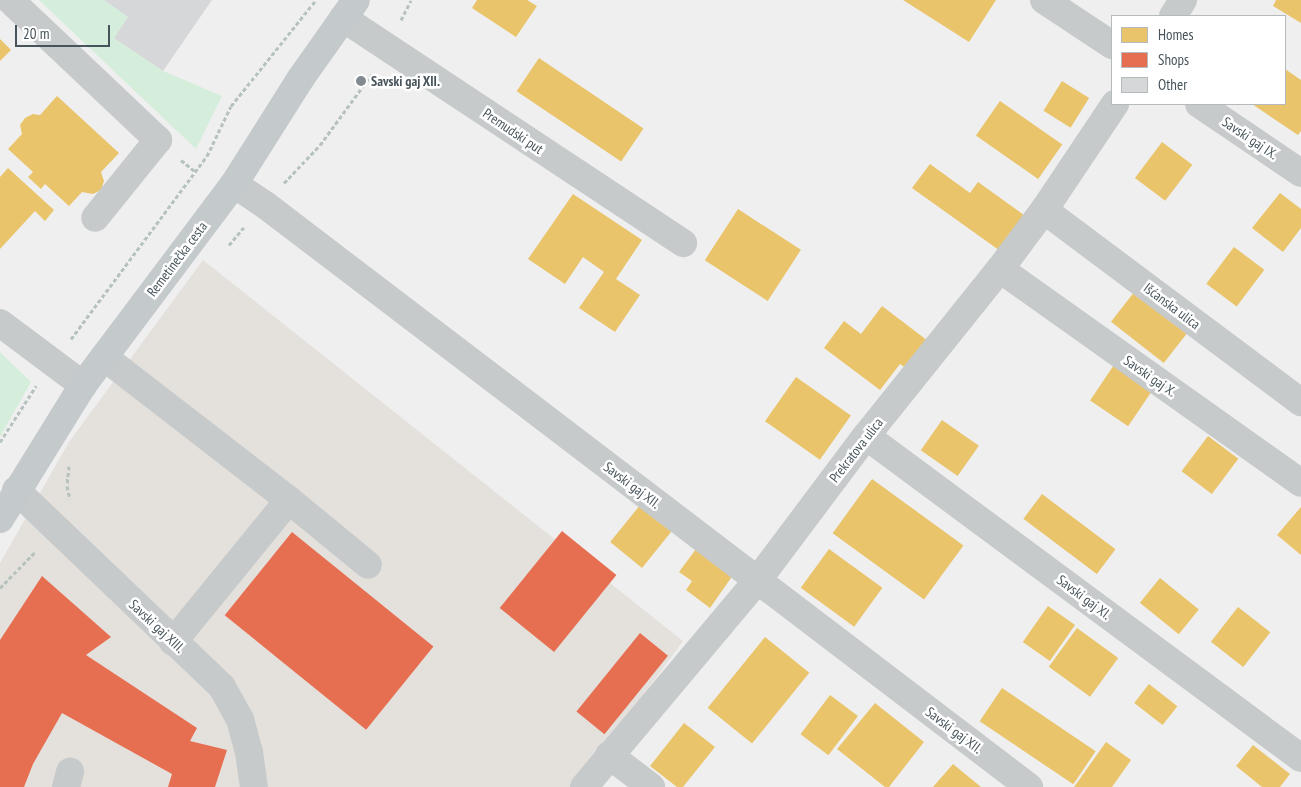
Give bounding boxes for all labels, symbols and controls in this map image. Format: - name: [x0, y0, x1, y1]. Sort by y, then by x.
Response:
- scale bar: [18, 15, 112, 47]
- legend: [1111, 15, 1286, 105]
- text: 20 m: [23, 24, 49, 43]
- text: Homes: [1158, 25, 1194, 44]
- text: Shops: [1158, 50, 1189, 69]
- place label: Savski gaj XII.: [371, 73, 440, 89]
- marker: Savski gaj XII.: [355, 75, 367, 87]
- text: Other: [1158, 75, 1187, 94]
- street label: Premudski put: [480, 105, 546, 157]
- street label: Savski gaj IX.: [1219, 113, 1281, 163]
- street label: Remetinečka cesta: [143, 218, 211, 300]
- street label: Išćanska ulica: [1140, 279, 1204, 333]
- street label: Savski gaj X.: [1120, 352, 1180, 400]
- street label: Prekratova ulica: [826, 414, 886, 486]
- street label: Savski gaj XII.: [600, 458, 664, 512]
- street label: Savski gaj XI.: [1054, 571, 1114, 623]
- street label: Savski gaj XIII.: [126, 596, 188, 656]
- street label: Savski gaj XII.: [922, 703, 986, 757]

